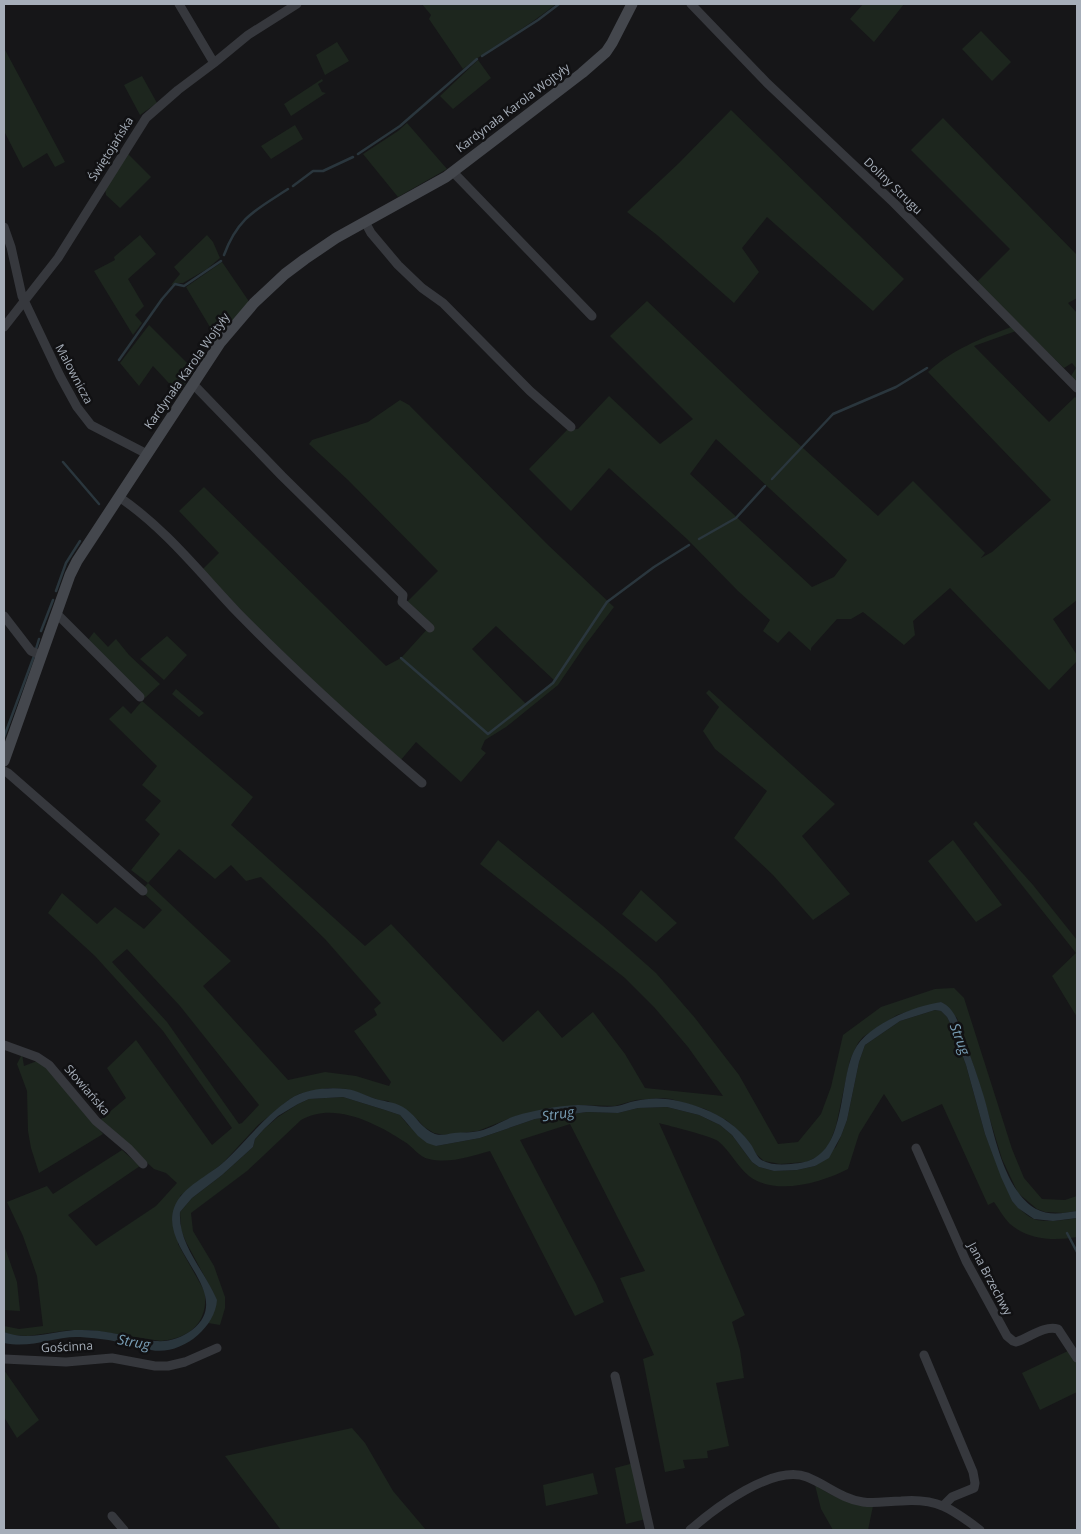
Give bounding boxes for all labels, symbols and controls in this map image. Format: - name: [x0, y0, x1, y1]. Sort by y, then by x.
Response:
- street label: Kardynała Karola Wojtyły: [452, 58, 574, 156]
- street label: Świętojańska: [84, 113, 137, 184]
- street label: Doliny Strugu: [860, 153, 926, 218]
- street label: Kardynała Karola Wojtyły: [140, 308, 234, 432]
- street label: Malownicza: [52, 341, 97, 407]
- water label: Strug: [946, 1020, 975, 1058]
- street label: Słowiańska: [61, 1061, 114, 1119]
- water label: Strug: [540, 1101, 576, 1125]
- street label: Jana Brzechwy: [964, 1238, 1017, 1319]
- water label: Strug: [116, 1329, 152, 1354]
- street label: Gościnna: [41, 1337, 93, 1356]

